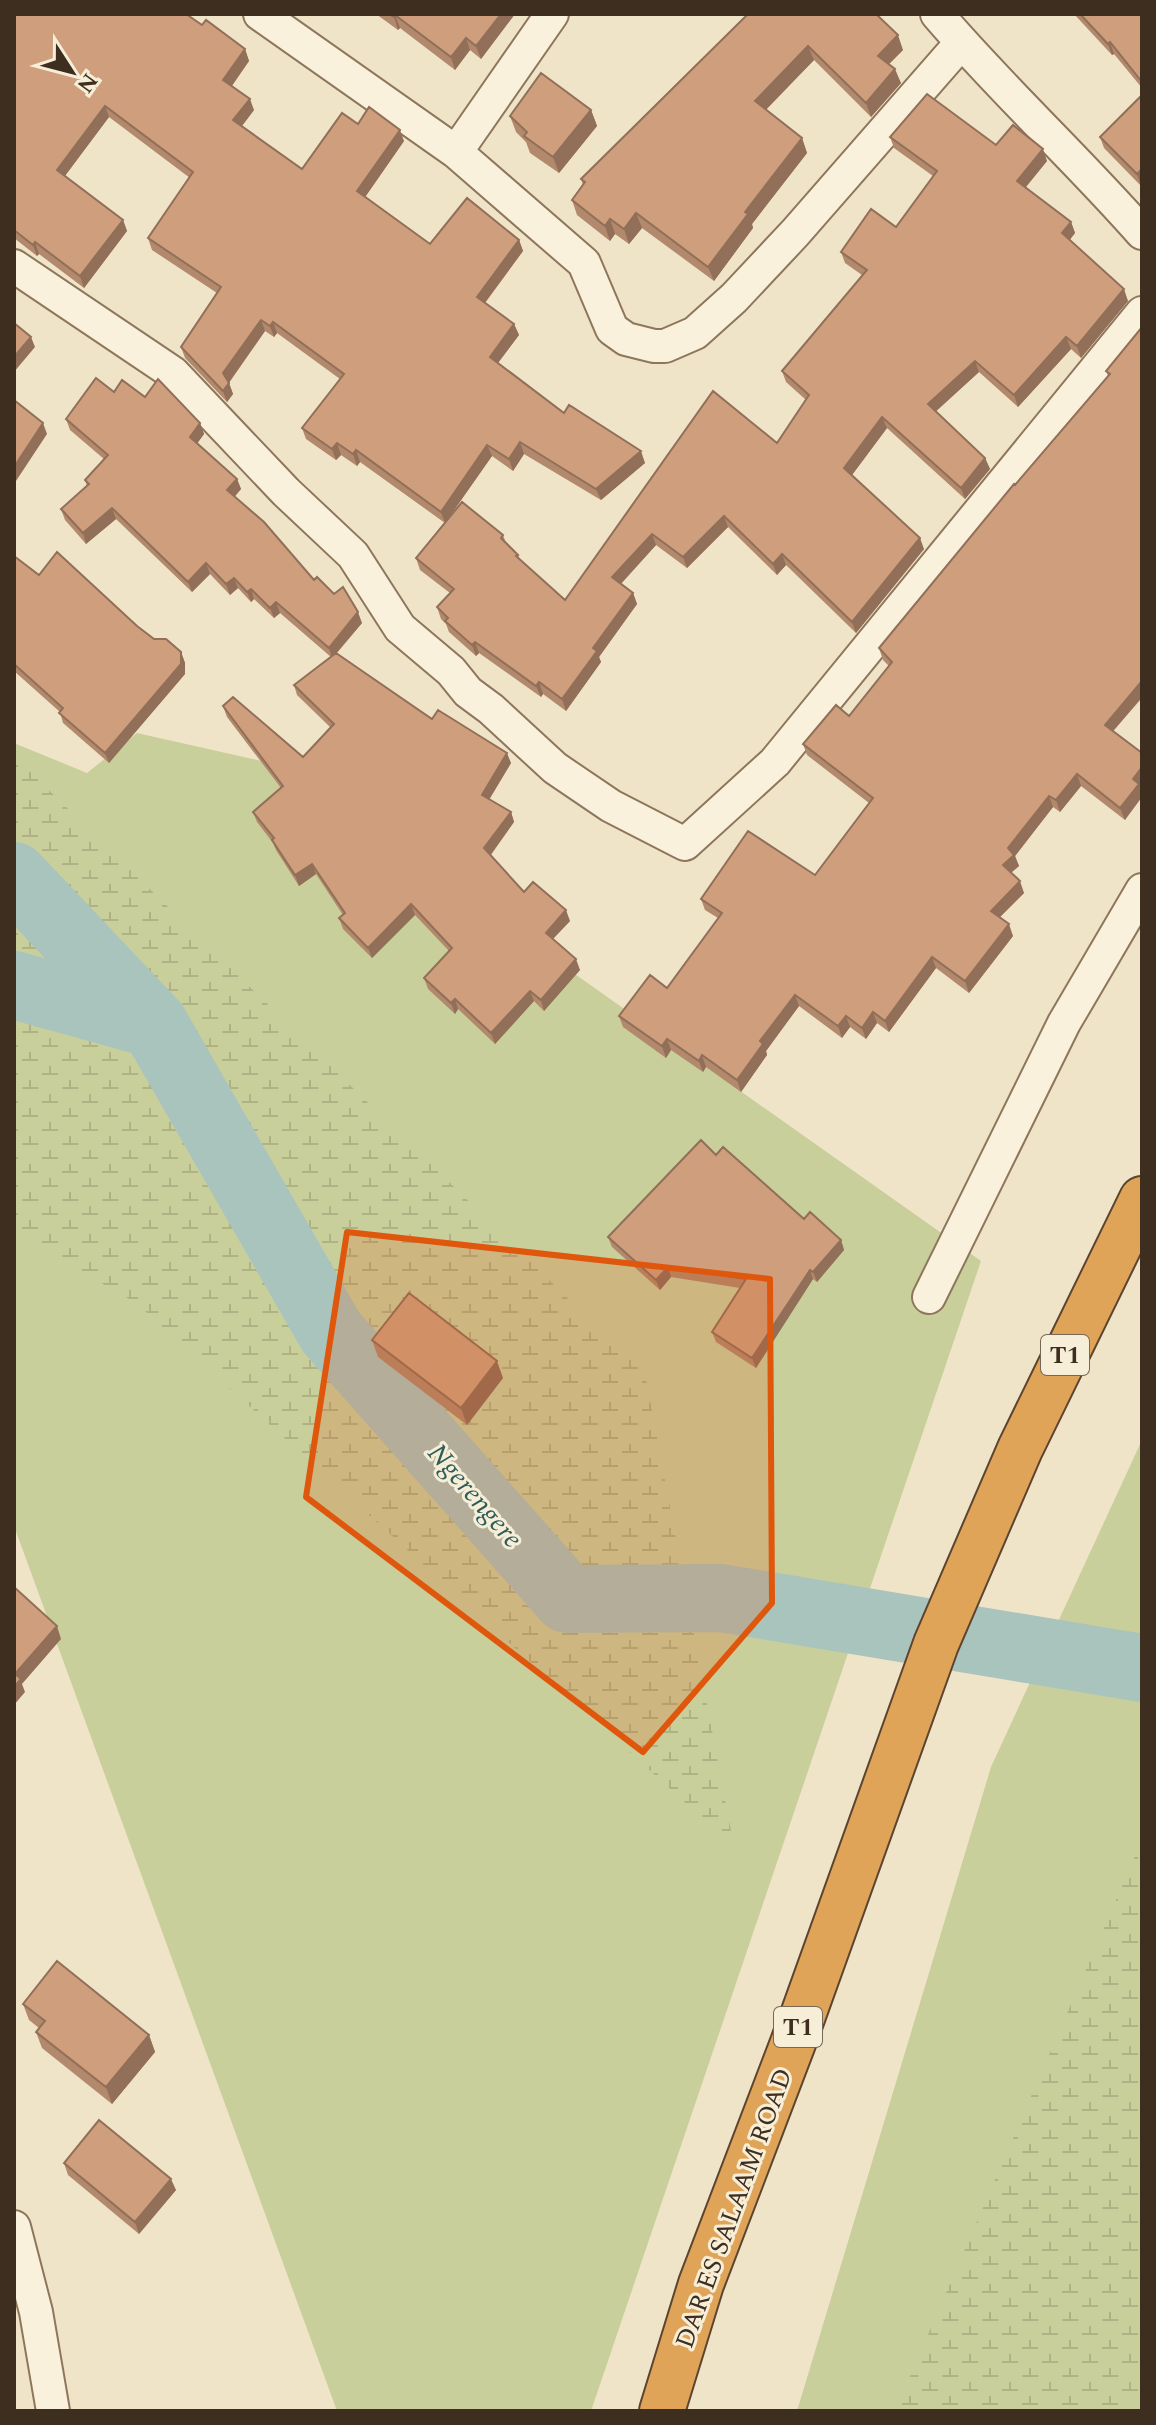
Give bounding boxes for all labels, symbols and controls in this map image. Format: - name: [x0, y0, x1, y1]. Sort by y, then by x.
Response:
- north arrow: [32, 32, 112, 112]
- text: N: [68, 66, 106, 100]
- road number: T1: [1041, 1335, 1089, 1375]
- water label: Ngerengere: [417, 1434, 533, 1558]
- road number: T1: [774, 2007, 822, 2047]
- street label: DAR ES SALAAM ROAD: [665, 2063, 803, 2354]

